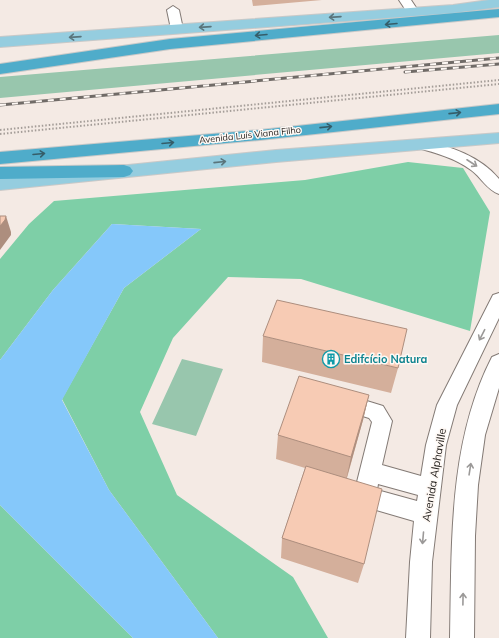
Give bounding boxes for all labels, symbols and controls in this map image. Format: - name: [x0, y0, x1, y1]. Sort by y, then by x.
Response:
- one-way arrow: [329, 14, 342, 21]
- one-way arrow: [385, 20, 398, 28]
- one-way arrow: [199, 24, 212, 31]
- one-way arrow: [255, 32, 268, 39]
- one-way arrow: [69, 33, 82, 40]
- one-way arrow: [448, 110, 461, 117]
- street label: Avenida Luís Viana Filho: [199, 124, 301, 145]
- one-way arrow: [319, 124, 332, 131]
- one-way arrow: [161, 139, 174, 146]
- one-way arrow: [32, 151, 45, 158]
- one-way arrow: [213, 158, 226, 166]
- one-way arrow: [467, 159, 478, 167]
- one-way arrow: [478, 328, 485, 340]
- building icon: Edifcício Natura: [321, 349, 341, 369]
- place label: Edifcício Natura: [344, 352, 428, 366]
- street label: Avenida Alphaville: [419, 427, 449, 523]
- one-way arrow: [466, 463, 474, 476]
- one-way arrow: [420, 531, 427, 544]
- one-way arrow: [459, 593, 467, 606]

